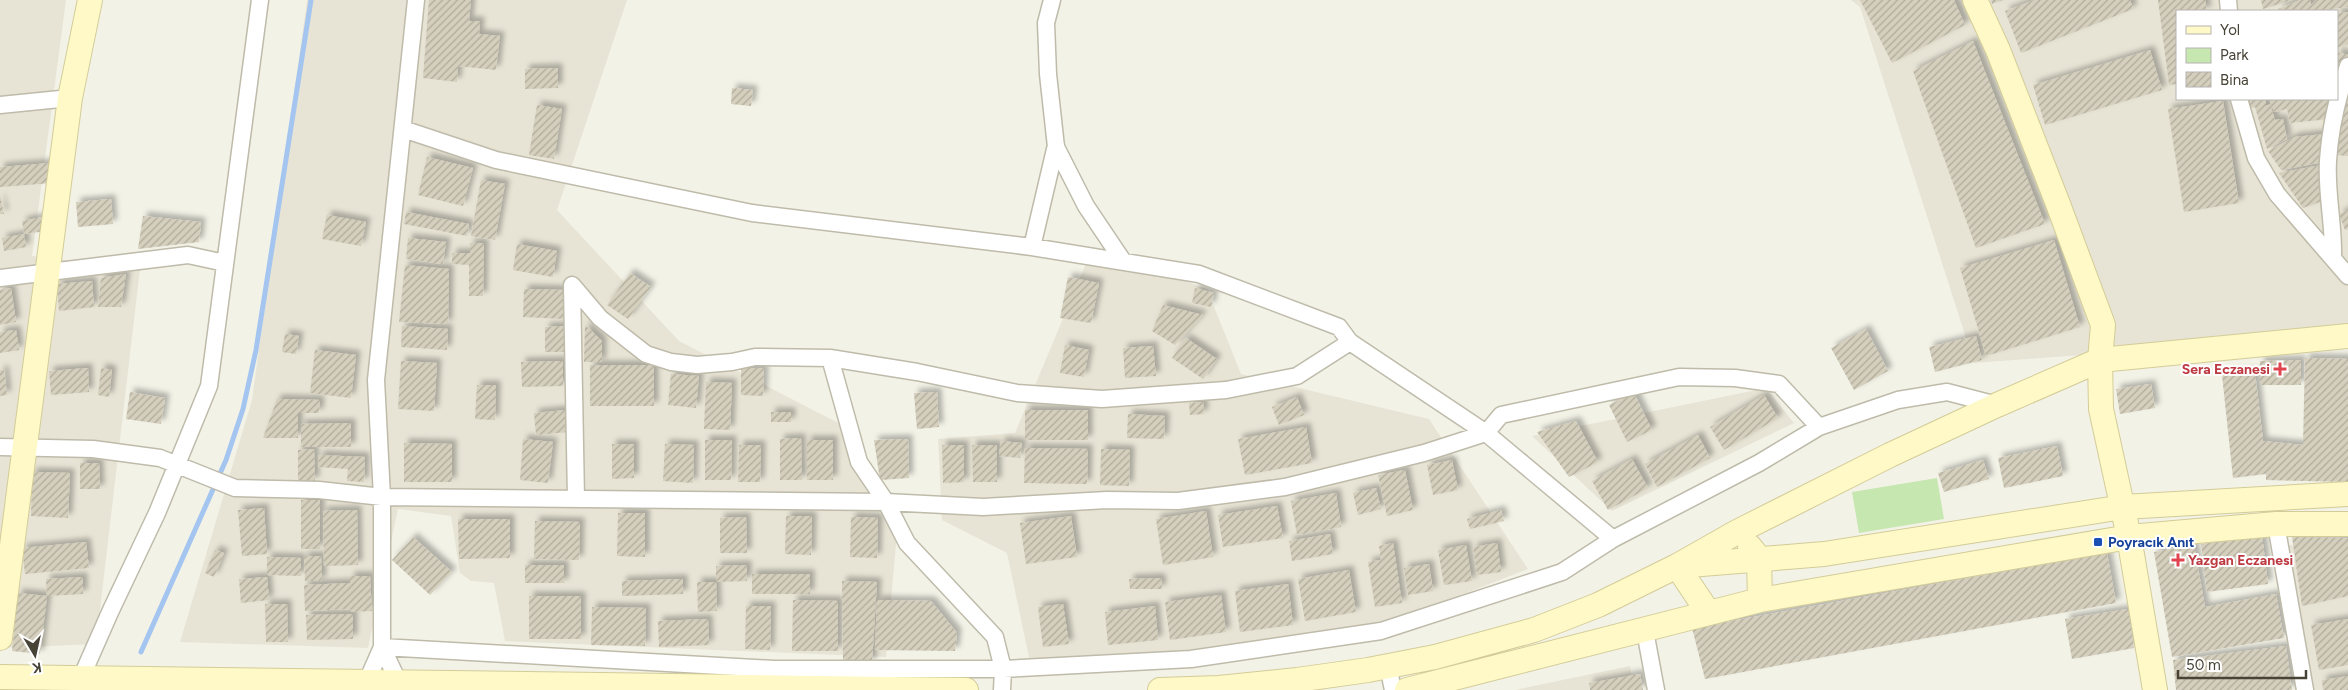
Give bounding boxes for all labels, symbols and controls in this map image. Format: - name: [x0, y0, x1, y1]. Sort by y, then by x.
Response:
- legend: [2176, 10, 2338, 100]
- text: Yol: [2220, 21, 2240, 39]
- text: Park: [2220, 46, 2249, 64]
- text: Bina: [2220, 71, 2249, 89]
- place label: Sera Eczanesi: [2182, 361, 2270, 378]
- marker: Sera Eczanesi: [2274, 363, 2286, 375]
- place label: Poyracık Anıt: [2108, 534, 2195, 551]
- marker: Poyracık Anıt: [2092, 536, 2104, 548]
- place label: Yazgan Eczanesi: [2188, 552, 2293, 569]
- marker: Yazgan Eczanesi: [2172, 554, 2184, 566]
- north arrow: [10, 630, 60, 680]
- scale bar: [2178, 648, 2306, 680]
- text: 50 m: [2186, 656, 2221, 674]
- text: K: [30, 658, 43, 677]

